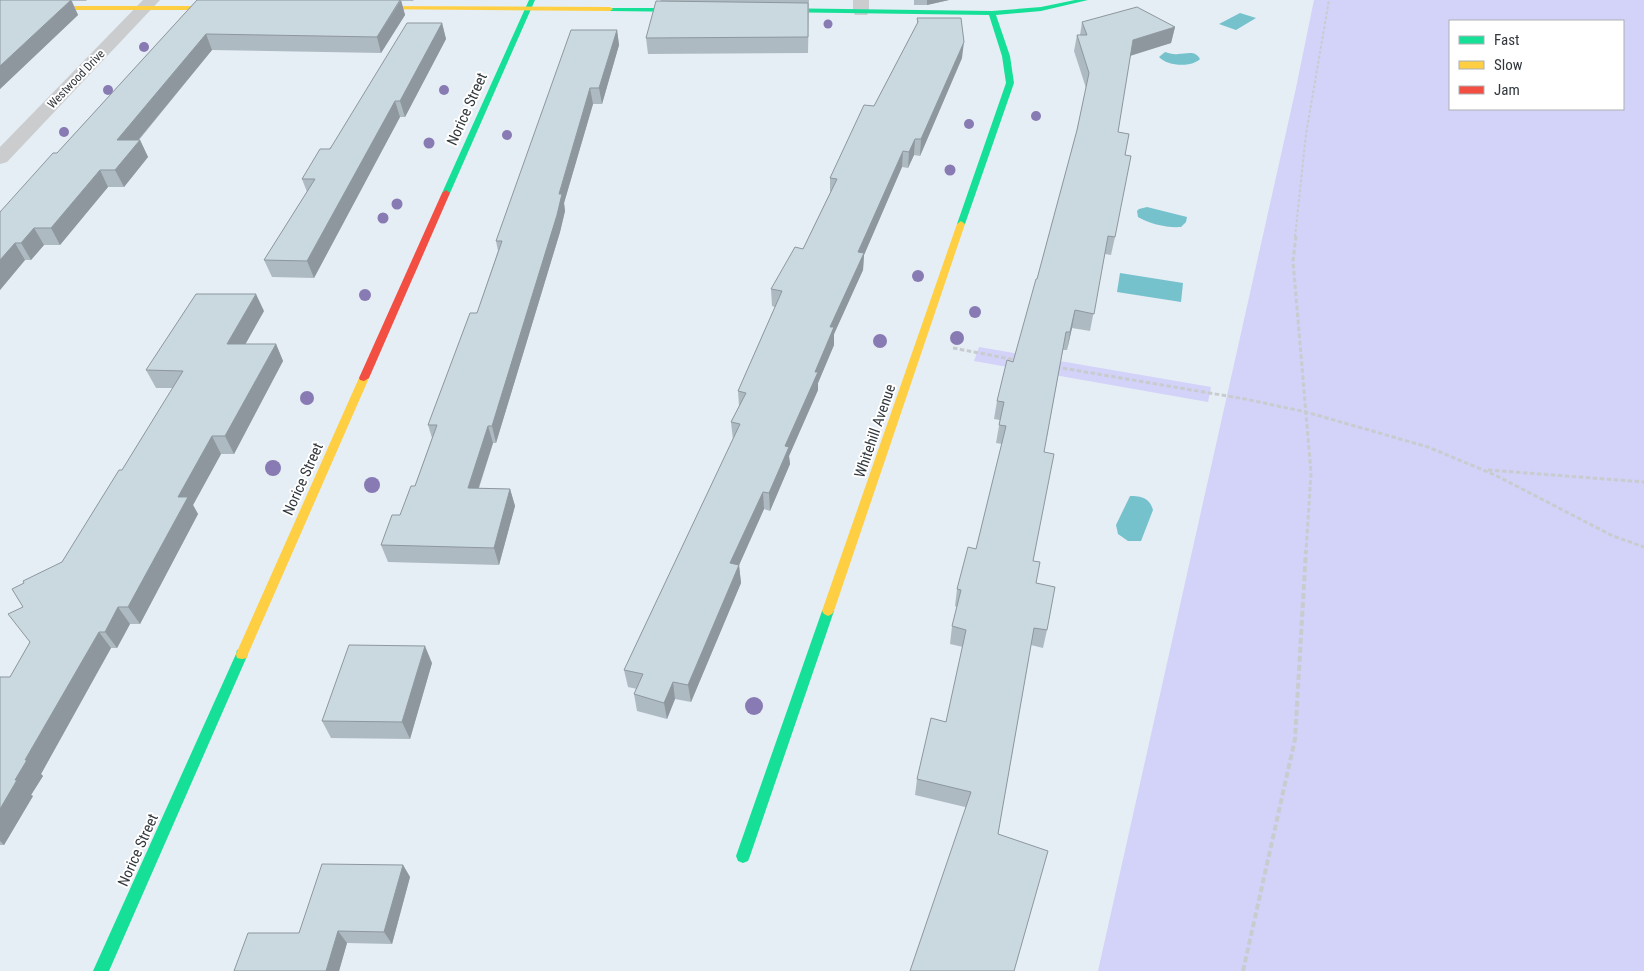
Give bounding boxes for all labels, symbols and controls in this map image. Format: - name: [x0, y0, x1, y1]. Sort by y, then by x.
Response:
- legend: [1449, 20, 1624, 110]
- text: Fast: [1494, 31, 1519, 49]
- street label: Westwood Drive: [45, 46, 108, 111]
- text: Slow: [1494, 56, 1523, 74]
- street label: Norice Street: [443, 70, 491, 148]
- text: Jam: [1494, 81, 1520, 99]
- street label: Whitehill Avenue: [851, 382, 899, 480]
- street label: Norice Street: [279, 440, 327, 518]
- street label: Norice Street: [114, 811, 162, 889]

